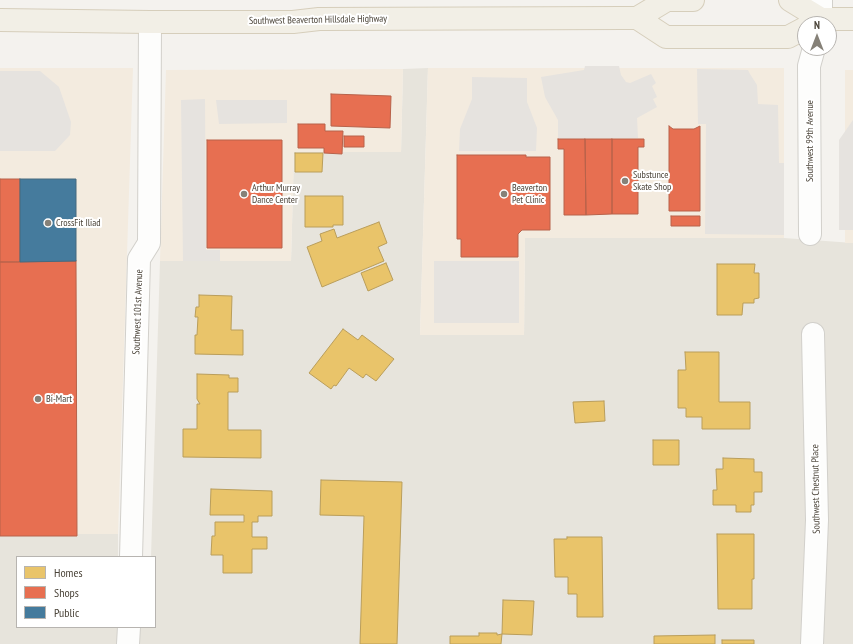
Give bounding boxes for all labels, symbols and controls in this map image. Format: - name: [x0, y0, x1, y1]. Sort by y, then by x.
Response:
- street label: Southwest Beaverton Hillsdale Highway: [249, 13, 387, 27]
- north arrow: [797, 16, 837, 56]
- text: N: [814, 18, 820, 32]
- street label: Southwest 99th Avenue: [804, 100, 816, 182]
- place label: Substunce Skate Shop: [633, 169, 671, 192]
- marker: Substunce Skate Shop: [620, 176, 630, 186]
- place label: Arthur Murray Dance Center: [252, 182, 300, 206]
- place label: Beaverton Pet Clinic: [512, 182, 547, 206]
- marker: Arthur Murray Dance Center: [239, 189, 249, 199]
- marker: Beaverton Pet Clinic: [499, 189, 509, 199]
- place label: CrossFit Iliad: [56, 217, 101, 229]
- marker: CrossFit Iliad: [43, 218, 53, 228]
- street label: Southwest 101st Avenue: [131, 269, 145, 355]
- place label: Bi-Mart: [46, 393, 72, 405]
- marker: Bi-Mart: [33, 394, 43, 404]
- street label: Southwest Chestnut Place: [809, 444, 823, 534]
- legend: [16, 556, 156, 628]
- text: Homes: [54, 565, 82, 580]
- text: Shops: [54, 585, 79, 600]
- text: Public: [54, 605, 79, 620]

